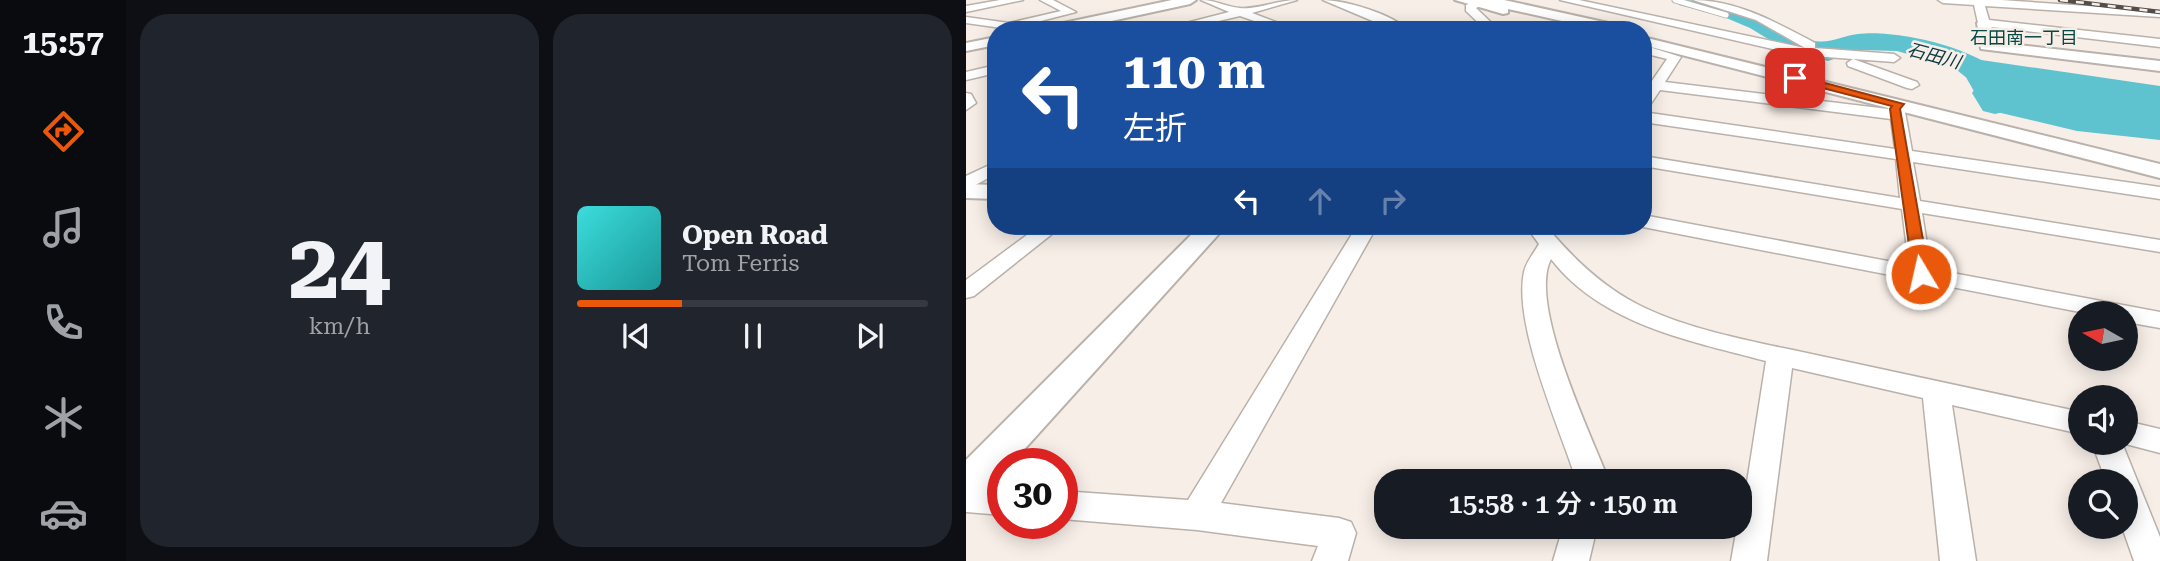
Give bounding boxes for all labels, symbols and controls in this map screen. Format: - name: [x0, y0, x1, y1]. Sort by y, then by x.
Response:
- text: 15:57: [22, 23, 104, 61]
- district label: 石田南一丁目: [1970, 27, 2078, 48]
- water label: 石田川: [1905, 38, 1965, 73]
- text: 110 m: [1123, 43, 1265, 100]
- pin: [1765, 48, 1825, 108]
- icon: left: [1008, 49, 1099, 140]
- icon: arrive: [1776, 59, 1814, 97]
- icon: directions: [39, 107, 88, 156]
- text: 左折: [1123, 109, 1187, 147]
- icon: left: [1228, 182, 1266, 220]
- icon: ahead: [1301, 182, 1339, 220]
- icon: right: [1374, 182, 1412, 220]
- icon: music: [39, 203, 88, 252]
- text: 24: [289, 214, 390, 320]
- text: Open Road: [682, 220, 828, 250]
- position arrow: [1884, 237, 1958, 311]
- text: Tom Ferris: [682, 250, 799, 277]
- icon: phone: [39, 298, 88, 347]
- north arrow: [2068, 301, 2138, 371]
- map controls: [2068, 301, 2138, 539]
- text: km/h: [309, 313, 370, 340]
- icon: previous: [617, 317, 655, 355]
- icon: pause: [734, 317, 772, 355]
- icon: next: [851, 317, 889, 355]
- button: sound: [2068, 385, 2138, 455]
- icon: climate: [39, 393, 88, 442]
- speed limit sign: 30: [987, 448, 1078, 539]
- button: search: [2068, 469, 2138, 539]
- icon: car: [39, 489, 88, 538]
- text: 15:58 · 1 分 · 150 m: [1448, 489, 1678, 519]

